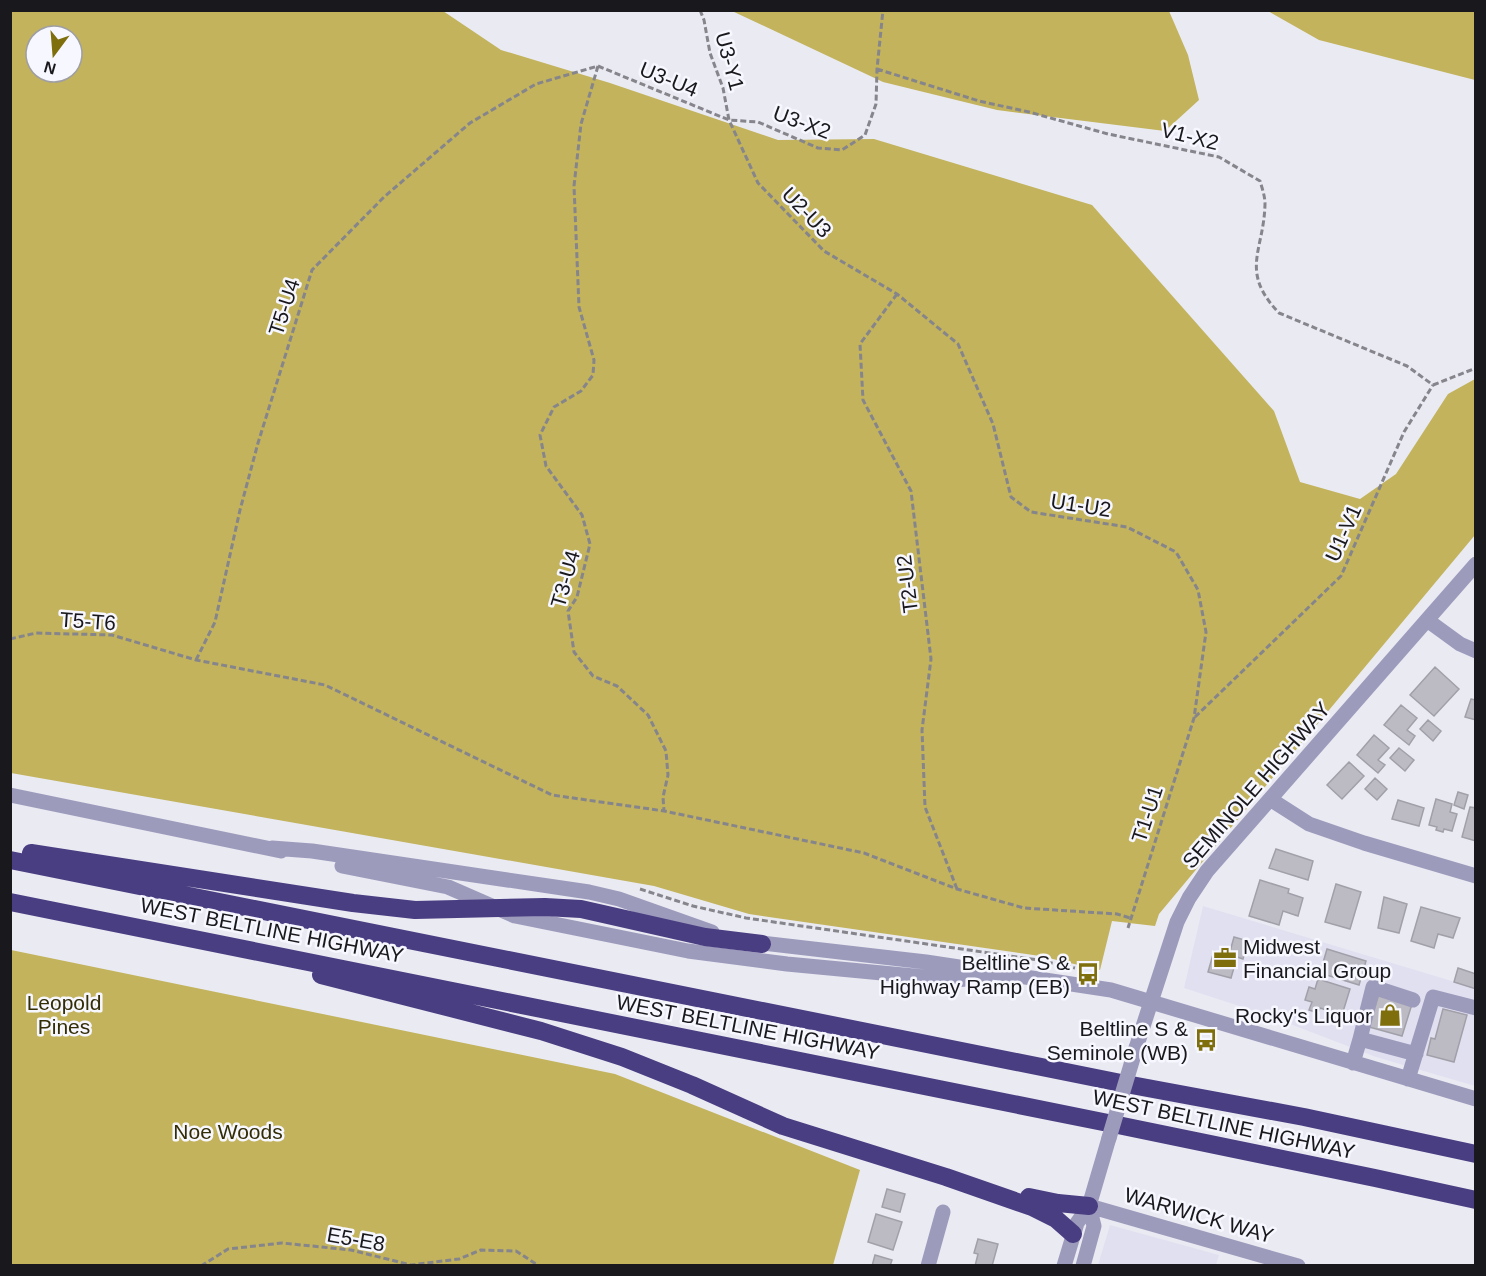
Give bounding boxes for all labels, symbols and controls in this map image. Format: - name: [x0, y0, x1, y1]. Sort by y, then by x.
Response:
- north arrow: [24, 24, 84, 84]
- street label: U3-Y1: [711, 29, 749, 93]
- street label: U3-U4: [637, 57, 702, 101]
- text: N: [42, 58, 58, 78]
- street label: U3-X2: [770, 101, 834, 143]
- street label: V1-X2: [1159, 118, 1221, 154]
- street label: U2-U3: [778, 182, 836, 242]
- street label: T5-U4: [264, 275, 304, 338]
- street label: U1-U2: [1049, 489, 1113, 521]
- street label: U1-V1: [1320, 501, 1366, 565]
- street label: T3-U4: [546, 547, 584, 610]
- street label: T2-U2: [892, 554, 922, 614]
- street label: T5-T6: [59, 608, 117, 634]
- street label: SEMINOLE HIGHWAY: [1178, 697, 1334, 873]
- street label: T1-U1: [1127, 783, 1167, 845]
- street label: WEST BELTLINE HIGHWAY: [138, 893, 406, 967]
- place label: Midwest Financial Group: [1243, 935, 1391, 982]
- office icon: Midwest Financial Group: [1212, 945, 1238, 971]
- place label: Beltline S & Highway Ramp (EB): [880, 951, 1070, 998]
- bus stop icon: Beltline S & Highway Ramp (EB): [1075, 961, 1101, 987]
- street label: WEST BELTLINE HIGHWAY: [614, 990, 882, 1064]
- park label: Leopold Pines: [27, 991, 101, 1038]
- shop icon: Rocky's Liquor: [1377, 1002, 1403, 1028]
- place label: Rocky's Liquor: [1235, 1004, 1372, 1027]
- place label: Beltline S & Seminole (WB): [1047, 1017, 1188, 1064]
- bus stop icon: Beltline S & Seminole (WB): [1193, 1027, 1219, 1053]
- street label: WEST BELTLINE HIGHWAY: [1091, 1085, 1357, 1163]
- park label: Noe Woods: [173, 1120, 283, 1143]
- street label: WARWICK WAY: [1122, 1183, 1276, 1247]
- street label: E5-E8: [325, 1223, 387, 1255]

